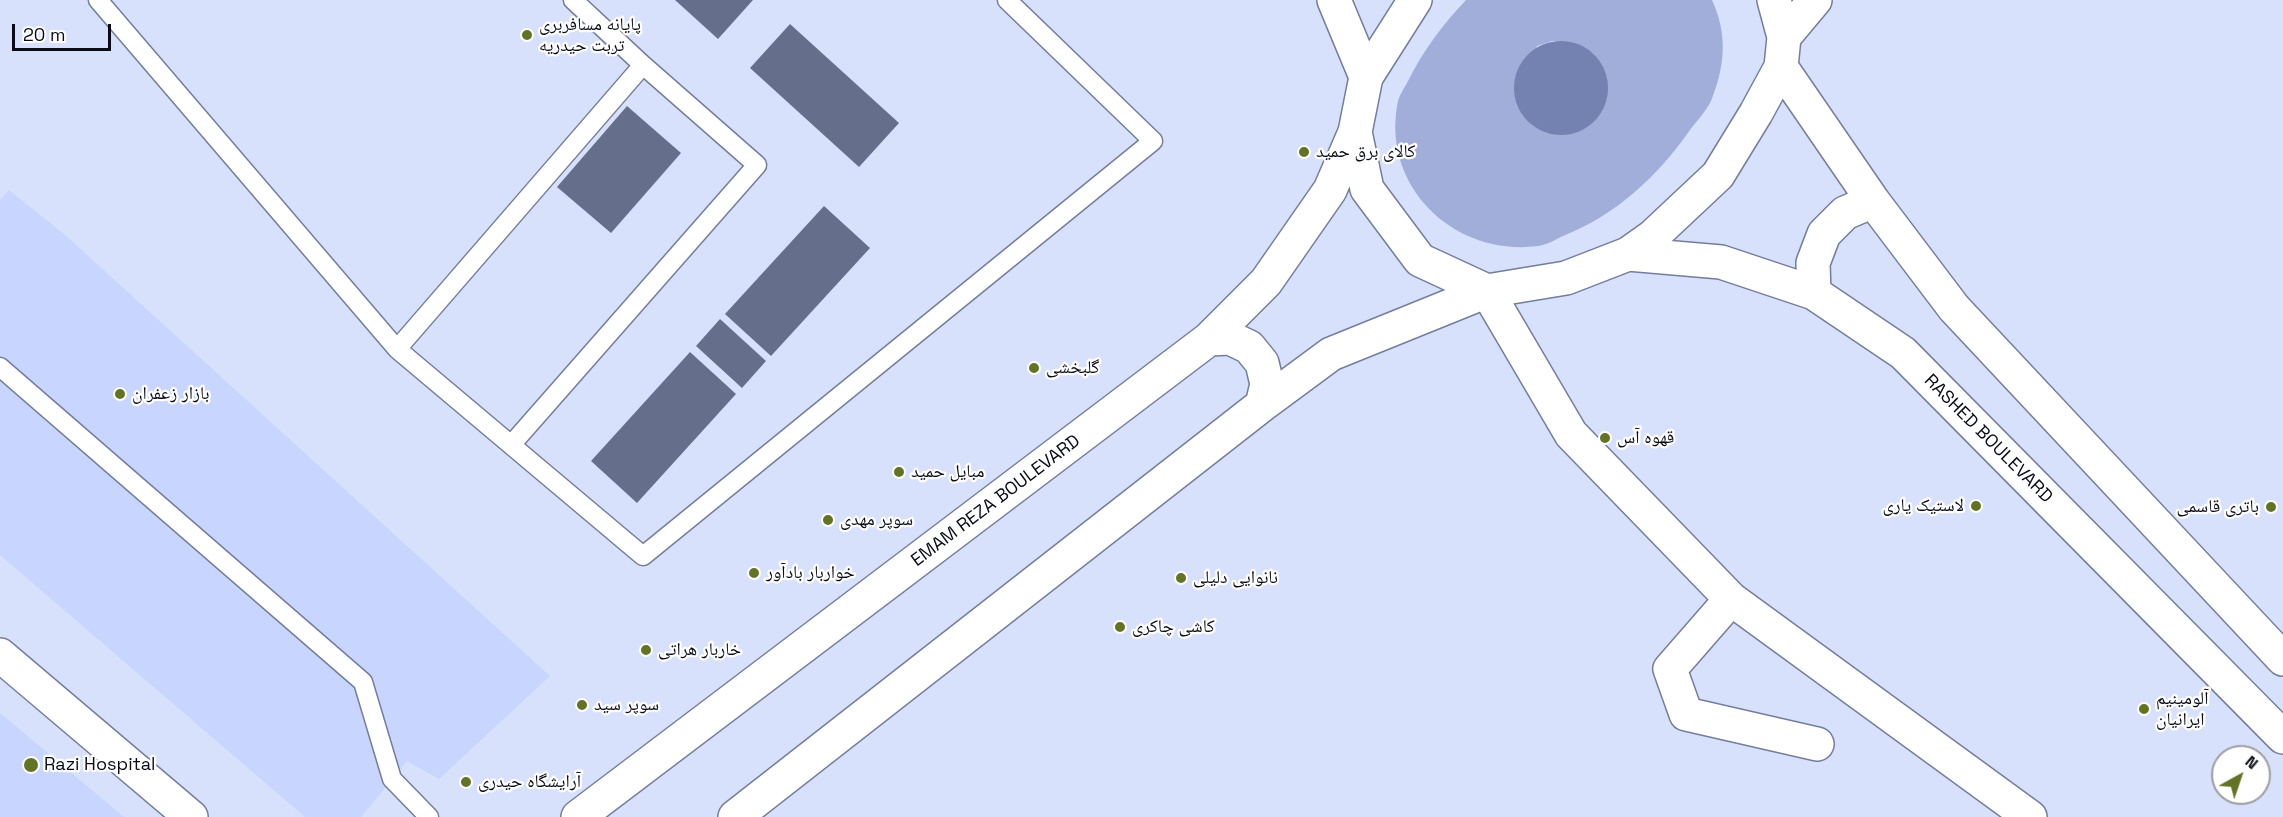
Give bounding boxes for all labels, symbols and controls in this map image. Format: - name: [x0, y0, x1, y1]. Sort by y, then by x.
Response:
- scale bar: [15, 12, 114, 50]
- place label: پایانه مسافربری تربت حیدریه: [539, 14, 641, 57]
- text: 20 m: [23, 23, 66, 46]
- marker: پایانه مسافربری تربت حیدریه: [520, 28, 534, 42]
- place label: کالای برق حمید: [1316, 141, 1415, 163]
- marker: کالای برق حمید: [1297, 145, 1311, 159]
- place label: گلبخشی: [1046, 357, 1099, 379]
- marker: گلبخشی: [1027, 361, 1041, 375]
- street label: RASHED BOULEVARD: [1919, 370, 2057, 508]
- place label: بازار زعفران: [132, 383, 209, 405]
- marker: بازار زعفران: [113, 387, 127, 401]
- place label: قهوه آس: [1617, 427, 1674, 449]
- street label: EMAM REZA BOULEVARD: [907, 430, 1085, 572]
- marker: قهوه آس: [1598, 431, 1612, 445]
- place label: مبایل حمید: [911, 461, 984, 483]
- marker: مبایل حمید: [892, 465, 906, 479]
- place label: لاستیک یاری: [1882, 495, 1964, 517]
- place label: باتری قاسمی: [2177, 496, 2259, 518]
- marker: لاستیک یاری: [1969, 499, 1983, 513]
- marker: باتری قاسمی: [2264, 500, 2278, 514]
- place label: سوپر مهدی: [840, 509, 913, 531]
- marker: سوپر مهدی: [821, 513, 835, 527]
- place label: خواربار بادآور: [766, 562, 855, 584]
- marker: خواربار بادآور: [747, 566, 761, 580]
- place label: نانوایی دلیلی: [1193, 567, 1278, 589]
- marker: نانوایی دلیلی: [1174, 571, 1188, 585]
- place label: کاشی چاکری: [1132, 616, 1215, 638]
- marker: کاشی چاکری: [1113, 620, 1127, 634]
- place label: خاربار هراتی: [658, 639, 741, 661]
- marker: خاربار هراتی: [639, 643, 653, 657]
- place label: آلومینیم ایرانیان: [2156, 688, 2208, 730]
- place label: سوپر سید: [594, 694, 659, 716]
- marker: سوپر سید: [575, 698, 589, 712]
- marker: آلومینیم ایرانیان: [2137, 702, 2151, 716]
- north arrow: [2211, 745, 2271, 805]
- text: N: [2241, 751, 2262, 774]
- place label: Razi Hospital: [44, 754, 156, 776]
- marker: Razi Hospital: [22, 756, 40, 774]
- place label: آرایشگاه حیدری: [478, 771, 581, 793]
- marker: آرایشگاه حیدری: [459, 775, 473, 789]

